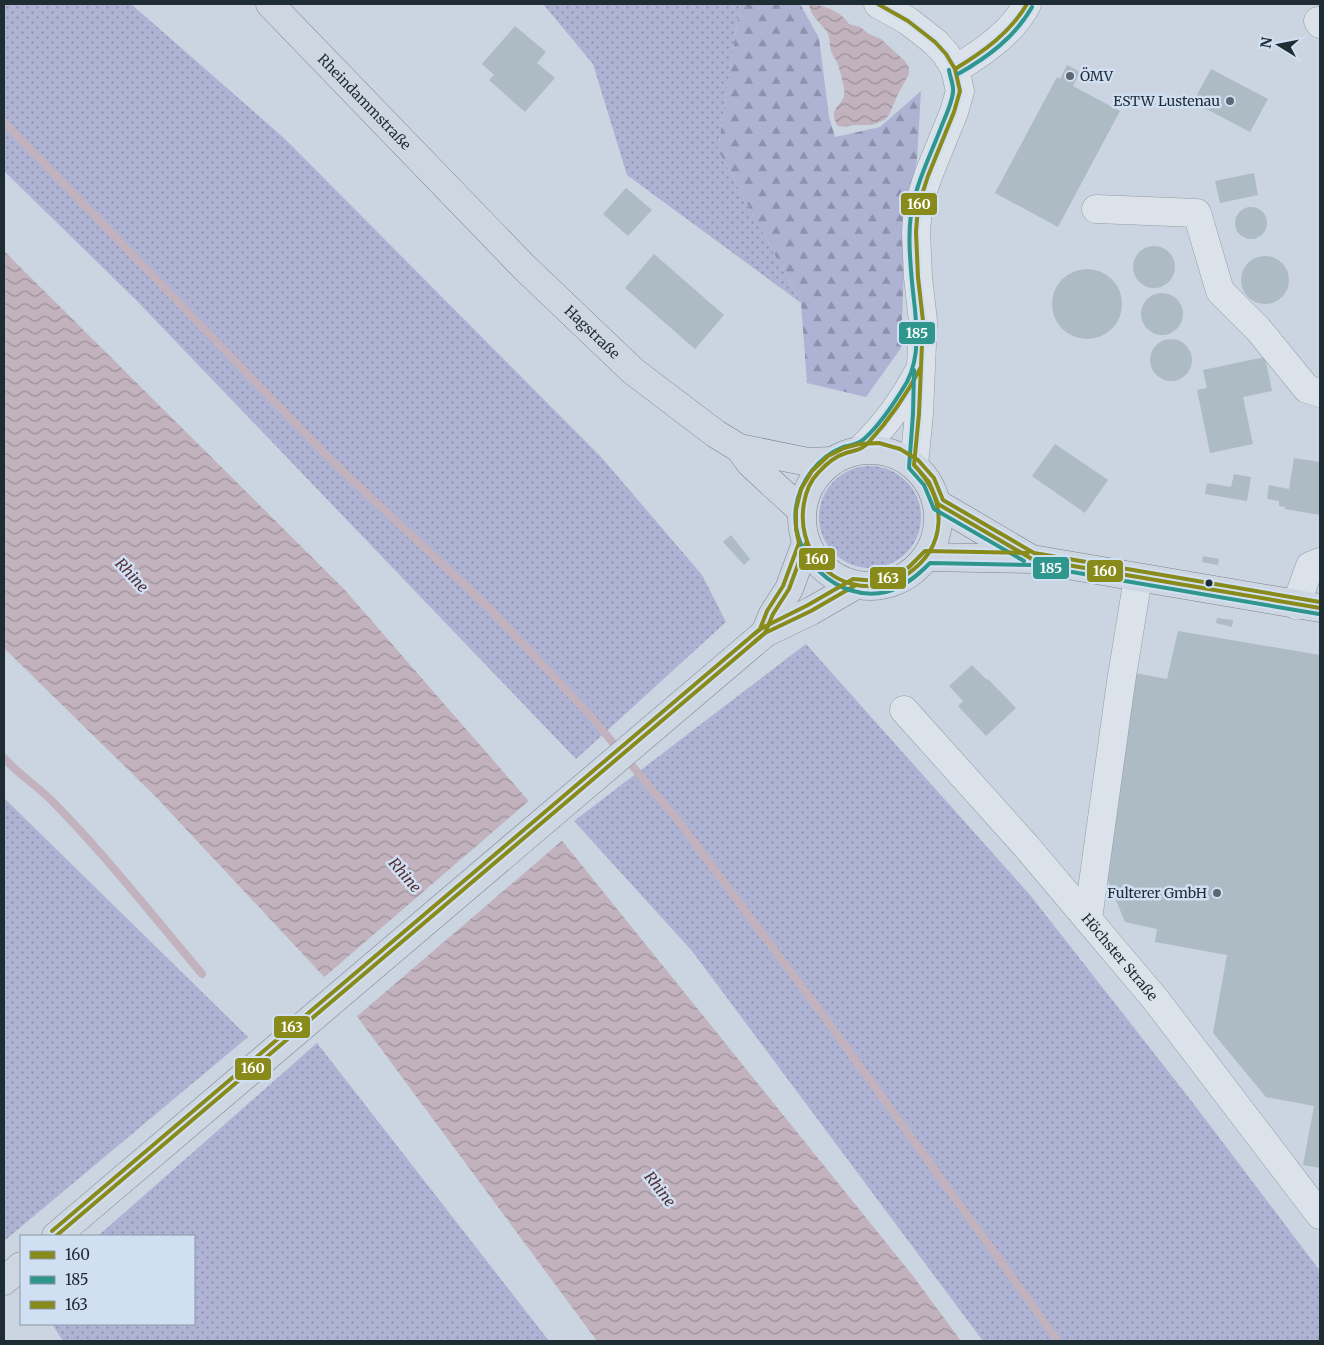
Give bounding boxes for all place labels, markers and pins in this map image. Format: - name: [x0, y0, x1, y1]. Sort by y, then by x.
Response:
- place label: ÖMV: [1080, 67, 1114, 85]
- marker: ÖMV: [1064, 70, 1076, 82]
- place label: ESTW Lustenau: [1113, 92, 1220, 110]
- marker: ESTW Lustenau: [1224, 95, 1236, 107]
- unlabelled marker: [1204, 578, 1214, 588]
- place label: Fulterer GmbH: [1107, 884, 1207, 902]
- marker: Fulterer GmbH: [1211, 887, 1223, 899]

